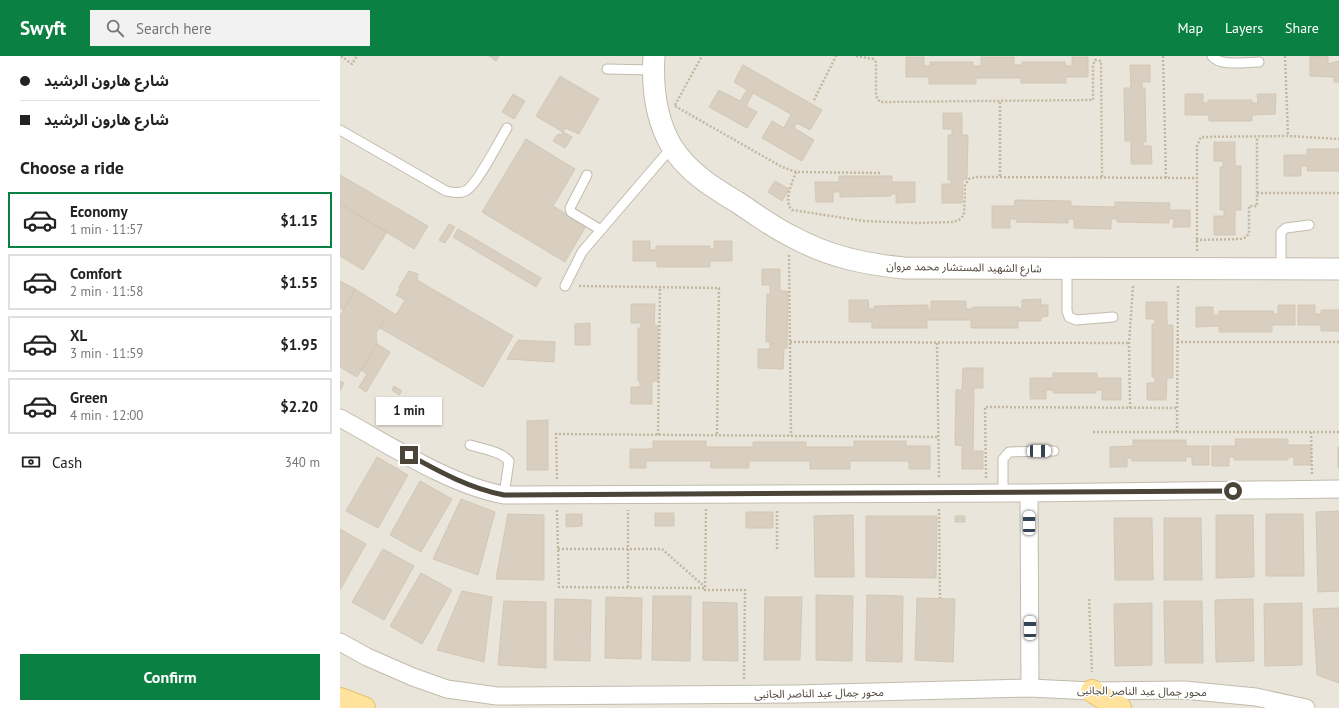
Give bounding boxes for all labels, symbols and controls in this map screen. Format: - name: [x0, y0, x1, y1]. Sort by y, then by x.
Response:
- search box: [90, 10, 370, 46]
- text: Swyft: [20, 16, 66, 40]
- icon: search: [104, 17, 126, 39]
- text: Search here: [136, 19, 212, 38]
- text: Map: [1177, 19, 1203, 37]
- text: Layers: [1225, 19, 1263, 37]
- text: Share: [1285, 19, 1319, 37]
- text: شارع هارون الرشيد: [44, 71, 169, 90]
- text: شارع هارون الرشيد: [44, 110, 169, 129]
- text: Choose a ride: [20, 156, 124, 179]
- icon: car: [22, 202, 58, 238]
- text: Economy: [70, 202, 128, 221]
- text: $1.15: [280, 211, 318, 230]
- text: 1 min · 11:57: [70, 221, 143, 238]
- street label: شارع الشهيد المستشار محمد مروان: [886, 259, 1042, 276]
- icon: car: [22, 264, 58, 300]
- text: Comfort: [70, 264, 122, 283]
- text: $1.55: [280, 273, 318, 292]
- text: 2 min · 11:58: [70, 283, 143, 300]
- icon: car: [22, 326, 58, 362]
- text: XL: [70, 326, 87, 345]
- text: $1.95: [280, 335, 318, 354]
- text: 3 min · 11:59: [70, 345, 143, 362]
- icon: car: [22, 388, 58, 424]
- text: Green: [70, 388, 108, 407]
- text: $2.20: [280, 397, 318, 416]
- callout: 1 min: [376, 397, 442, 425]
- text: 1 min: [393, 402, 425, 419]
- text: 4 min · 12:00: [70, 407, 143, 424]
- car: [1027, 445, 1051, 457]
- route end: [400, 446, 418, 464]
- icon: cash: [20, 451, 42, 473]
- text: Cash: [52, 453, 82, 472]
- text: 340 m: [285, 454, 320, 471]
- route start: [1224, 482, 1242, 500]
- car: [1023, 511, 1035, 535]
- car: [1024, 616, 1036, 640]
- button: Confirm: [20, 654, 320, 700]
- street label: محور جمال عبد الناصر الجانبى: [1077, 683, 1207, 699]
- street label: محور جمال عبد الناصر الجانبى: [754, 685, 884, 701]

